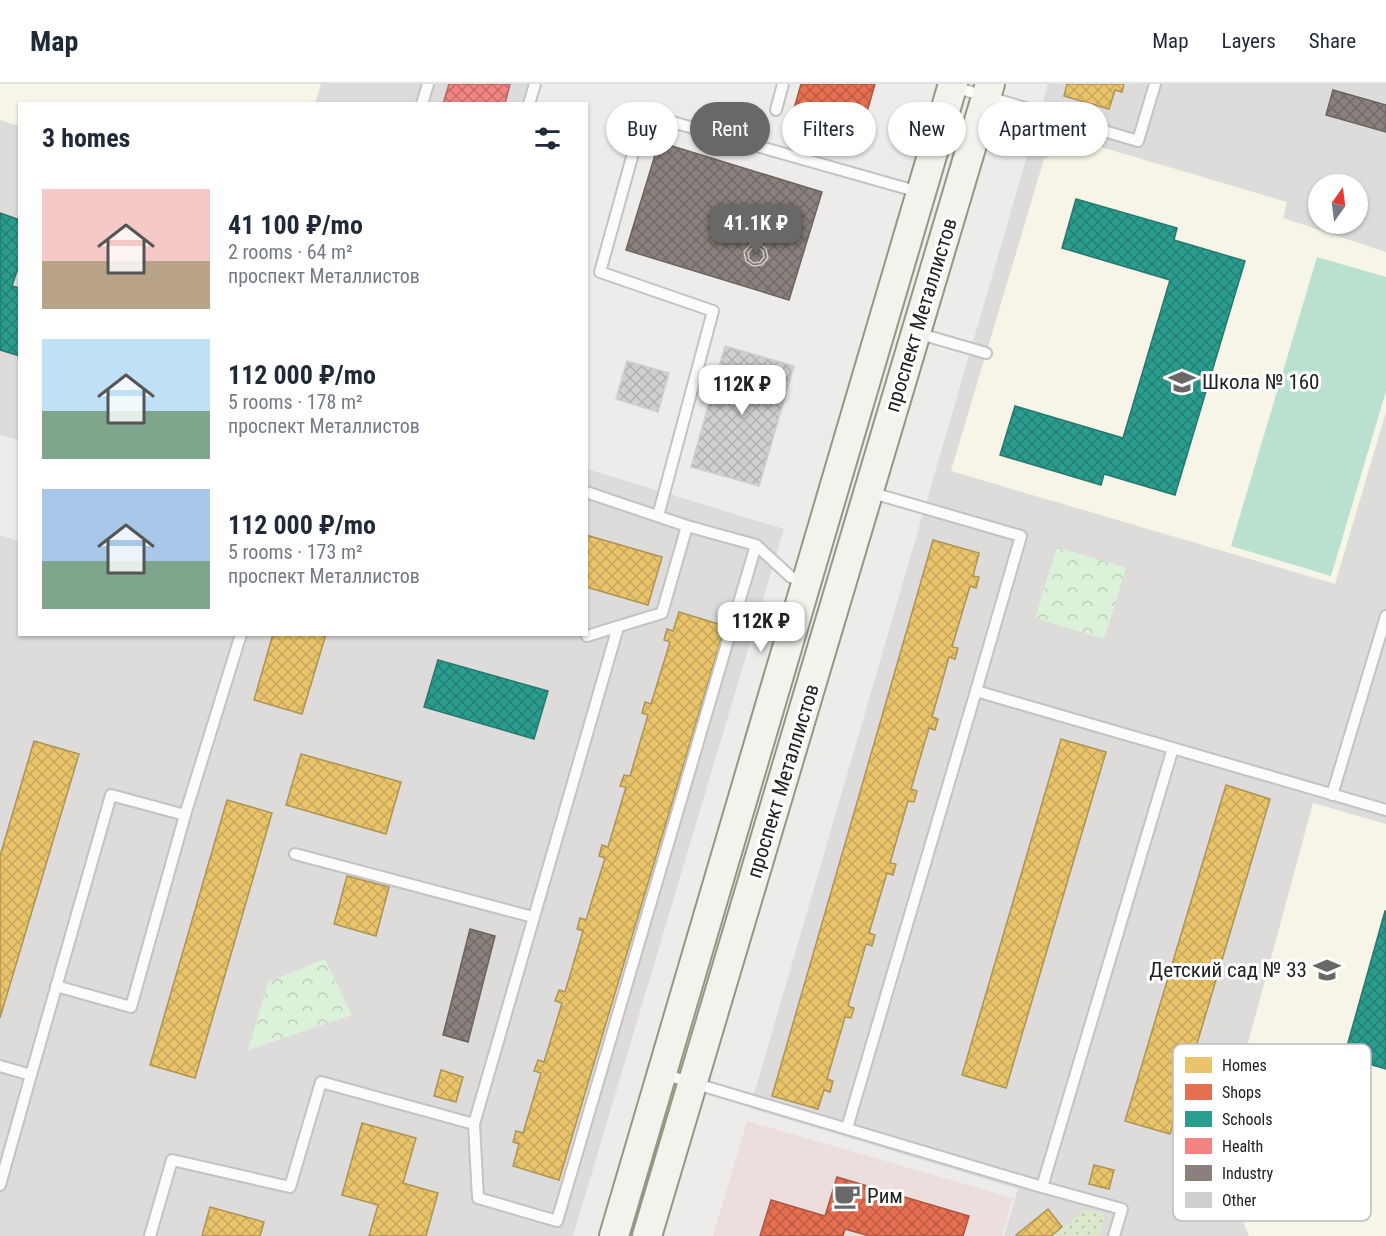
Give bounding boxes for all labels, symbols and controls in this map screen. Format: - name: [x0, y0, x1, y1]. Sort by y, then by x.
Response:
- text: Map: [30, 25, 78, 58]
- text: Map: [1152, 29, 1189, 53]
- text: Layers: [1222, 29, 1276, 53]
- text: Share: [1309, 29, 1356, 53]
- chip: Buy: [606, 102, 678, 156]
- chip: Rent: [690, 102, 770, 156]
- chip: Filters: [782, 102, 876, 156]
- chip: New: [888, 102, 966, 156]
- chip: Apartment: [978, 102, 1108, 156]
- icon: filters: [531, 122, 564, 155]
- text: 3 homes: [42, 123, 130, 153]
- north arrow: [1308, 174, 1368, 234]
- map controls: [1308, 174, 1368, 234]
- pin: 41.1K ₽: [701, 204, 811, 255]
- text: 41 100 ₽/mo: [228, 210, 363, 240]
- text: 41.1K ₽: [724, 211, 788, 235]
- icon: home: [90, 213, 162, 285]
- street label: проспект Металлистов: [880, 215, 962, 415]
- text: 2 rooms · 64 m²: [228, 240, 353, 264]
- text: проспект Металлистов: [228, 264, 420, 288]
- text: 112 000 ₽/mo: [228, 360, 376, 390]
- icon: home: [90, 363, 162, 435]
- pin: 112K ₽: [693, 365, 791, 416]
- school or university icon: Школа № 160: [1167, 367, 1197, 397]
- place label: Школа № 160: [1202, 370, 1320, 394]
- text: 112K ₽: [713, 372, 771, 396]
- text: 5 rooms · 178 m²: [228, 390, 363, 414]
- text: проспект Металлистов: [228, 414, 420, 438]
- text: 112 000 ₽/mo: [228, 510, 376, 540]
- icon: home: [90, 513, 162, 585]
- text: 5 rooms · 173 m²: [228, 540, 363, 564]
- text: проспект Металлистов: [228, 564, 420, 588]
- pin: 112K ₽: [712, 602, 810, 653]
- text: 112K ₽: [732, 609, 790, 633]
- street label: проспект Металлистов: [742, 681, 824, 881]
- school or university icon: Детский сад № 33: [1312, 955, 1342, 985]
- place label: Детский сад № 33: [1149, 958, 1307, 982]
- legend: [1173, 1044, 1371, 1221]
- text: Homes: [1222, 1056, 1267, 1075]
- text: Shops: [1222, 1083, 1261, 1102]
- text: Schools: [1222, 1110, 1272, 1129]
- text: Health: [1222, 1137, 1263, 1156]
- text: Industry: [1222, 1164, 1273, 1183]
- cafe icon: Рим: [832, 1181, 862, 1211]
- place label: Рим: [867, 1184, 903, 1208]
- text: Other: [1222, 1191, 1257, 1210]

